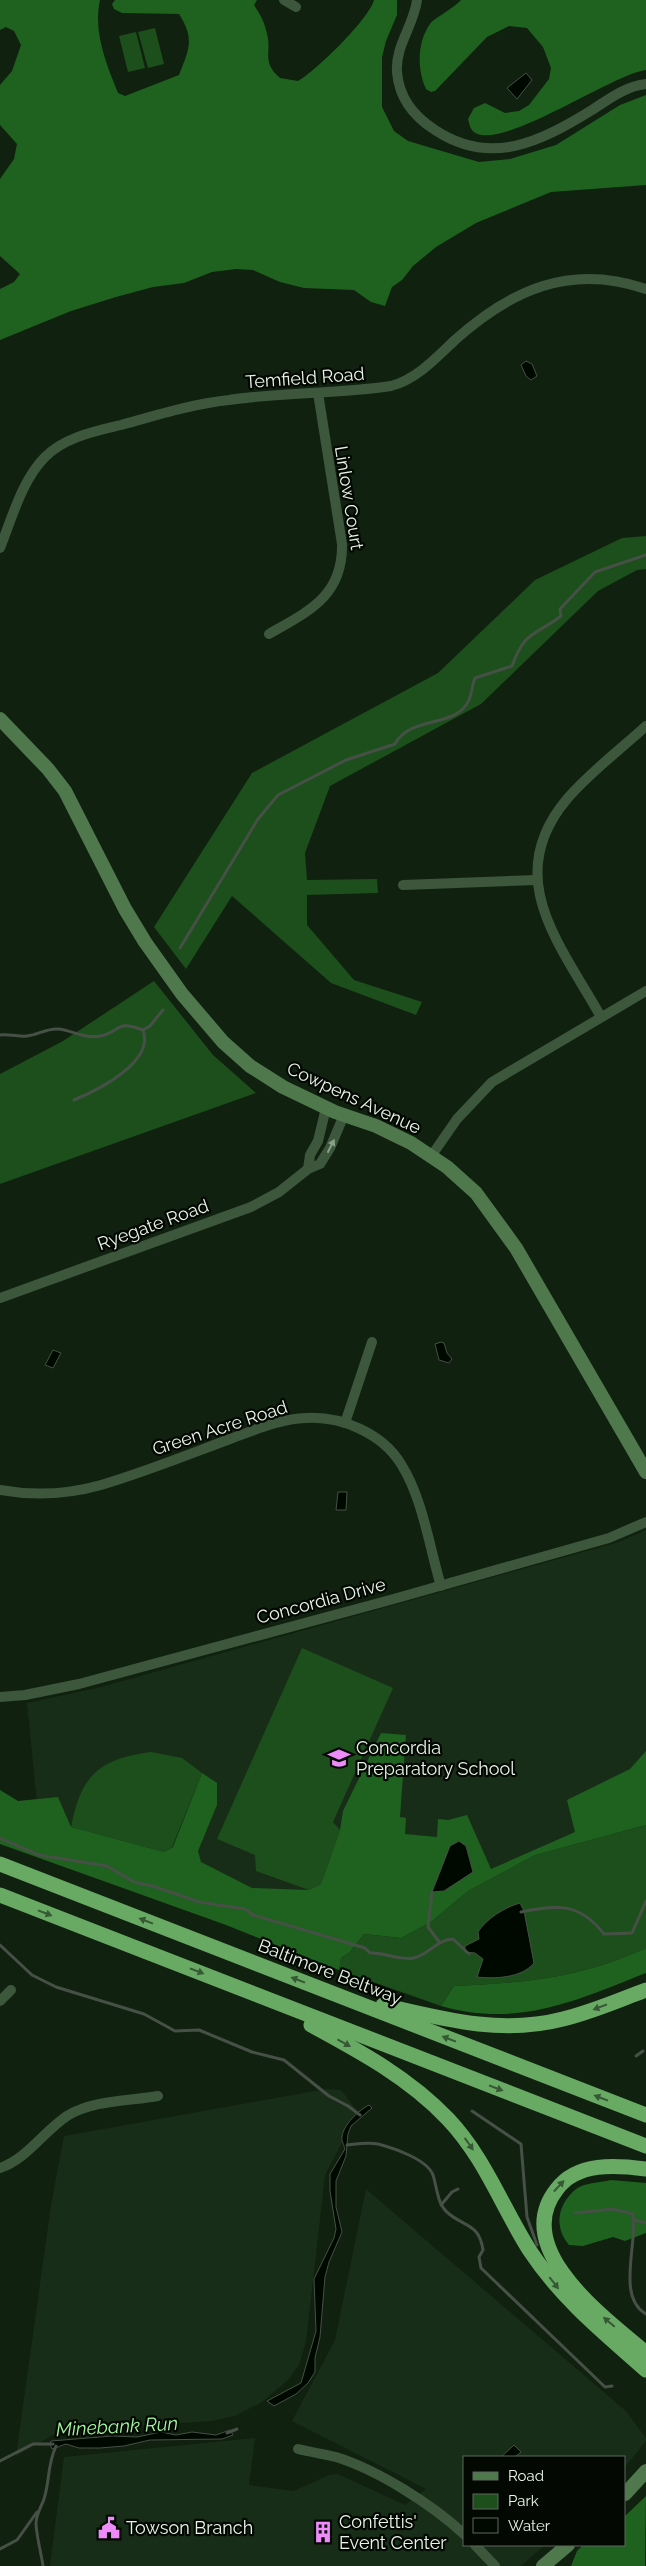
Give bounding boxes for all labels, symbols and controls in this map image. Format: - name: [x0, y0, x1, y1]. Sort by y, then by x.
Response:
- street label: Temfield Road: [245, 363, 365, 392]
- street label: Linlow Court: [331, 444, 368, 551]
- street label: Cowpens Avenue: [284, 1057, 425, 1138]
- one-way arrow: [327, 1138, 335, 1153]
- street label: Ryegate Road: [94, 1195, 211, 1254]
- street label: Green Acre Road: [150, 1396, 290, 1459]
- street label: Concordia Drive: [254, 1573, 388, 1628]
- place label: Concordia Preparatory School: [356, 1737, 515, 1779]
- school or university icon: Concordia Preparatory School: [326, 1745, 352, 1771]
- one-way arrow: [38, 1909, 53, 1917]
- one-way arrow: [138, 1917, 153, 1925]
- street label: Baltimore Beltway: [255, 1934, 405, 2009]
- one-way arrow: [190, 1968, 204, 1976]
- one-way arrow: [290, 1976, 305, 1983]
- one-way arrow: [593, 2004, 608, 2011]
- one-way arrow: [441, 2035, 456, 2043]
- one-way arrow: [337, 2038, 351, 2047]
- one-way arrow: [489, 2084, 504, 2092]
- one-way arrow: [593, 2094, 608, 2101]
- one-way arrow: [464, 2138, 474, 2151]
- one-way arrow: [553, 2181, 565, 2193]
- one-way arrow: [548, 2276, 559, 2289]
- one-way arrow: [602, 2316, 615, 2327]
- water label: Minebank Run: [55, 2412, 179, 2440]
- legend: [463, 2456, 626, 2546]
- text: Road: [508, 2467, 544, 2485]
- text: Park: [508, 2492, 539, 2510]
- place label: Confettis' Event Center: [339, 2511, 447, 2553]
- public building icon: Towson Branch: [96, 2515, 122, 2541]
- place label: Towson Branch: [126, 2517, 253, 2538]
- text: Water: [508, 2517, 551, 2535]
- building icon: Confettis' Event Center: [310, 2519, 336, 2545]

